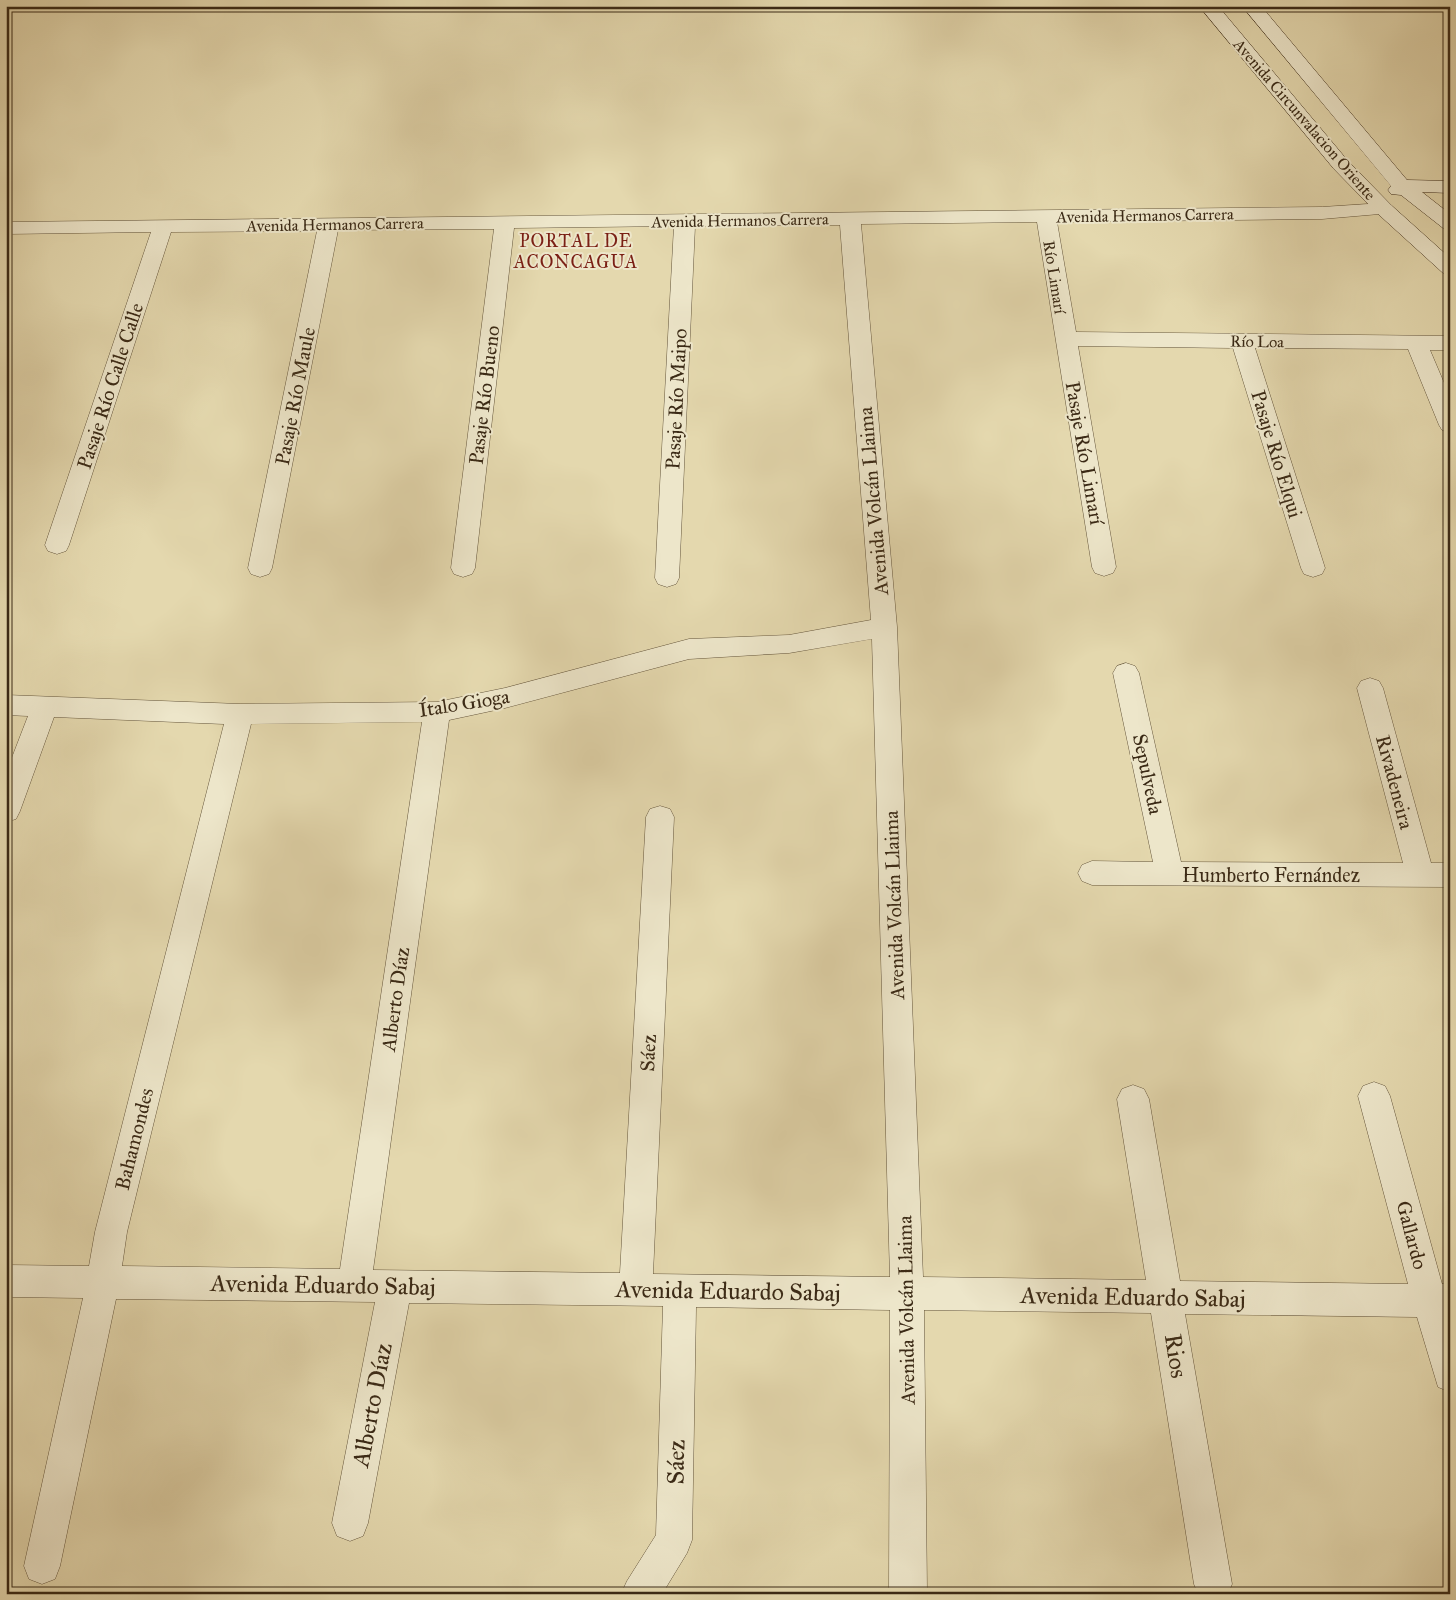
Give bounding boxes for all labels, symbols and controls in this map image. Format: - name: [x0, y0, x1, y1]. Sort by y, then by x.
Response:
- street label: Avenida Circunvalacion Oriente: [1229, 34, 1380, 204]
- street label: Avenida Hermanos Carrera: [1055, 204, 1234, 227]
- street label: Avenida Hermanos Carrera: [650, 209, 829, 232]
- street label: Avenida Hermanos Carrera: [245, 213, 424, 236]
- district label: PORTAL DE ACONCAGUA: [513, 230, 638, 273]
- street label: Río Limarí: [1039, 239, 1070, 316]
- street label: Pasaje Río Calle Calle: [72, 300, 148, 472]
- street label: Pasaje Río Bueno: [464, 324, 504, 466]
- street label: Pasaje Río Maule: [270, 325, 320, 467]
- street label: Pasaje Río Maipo: [660, 328, 692, 470]
- street label: Río Loa: [1230, 332, 1284, 351]
- street label: Pasaje Río Limarí: [1061, 379, 1110, 528]
- street label: Pasaje Río Elqui: [1245, 387, 1308, 521]
- street label: Avenida Volcán Llaima: [853, 405, 893, 597]
- street label: Ítalo Gioga: [417, 682, 512, 723]
- street label: Sepulveda: [1128, 731, 1168, 817]
- street label: Rivadeneira: [1371, 732, 1419, 832]
- street label: Avenida Volcán Llaima: [879, 810, 909, 1001]
- street label: Humberto Fernández: [1182, 863, 1360, 887]
- street label: Alberto Díaz: [376, 945, 414, 1054]
- street label: Sáez: [635, 1034, 661, 1072]
- street label: Bahamondes: [110, 1085, 158, 1193]
- street label: Gallardo: [1391, 1198, 1433, 1272]
- street label: Avenida Volcán Llaima: [892, 1215, 920, 1406]
- street label: Avenida Eduardo Sabaj: [209, 1268, 436, 1302]
- street label: Avenida Eduardo Sabaj: [614, 1274, 841, 1308]
- street label: Avenida Eduardo Sabaj: [1019, 1280, 1246, 1314]
- street label: Rios: [1158, 1332, 1194, 1380]
- street label: Alberto Díaz: [345, 1340, 399, 1471]
- street label: Sáez: [661, 1439, 691, 1485]

